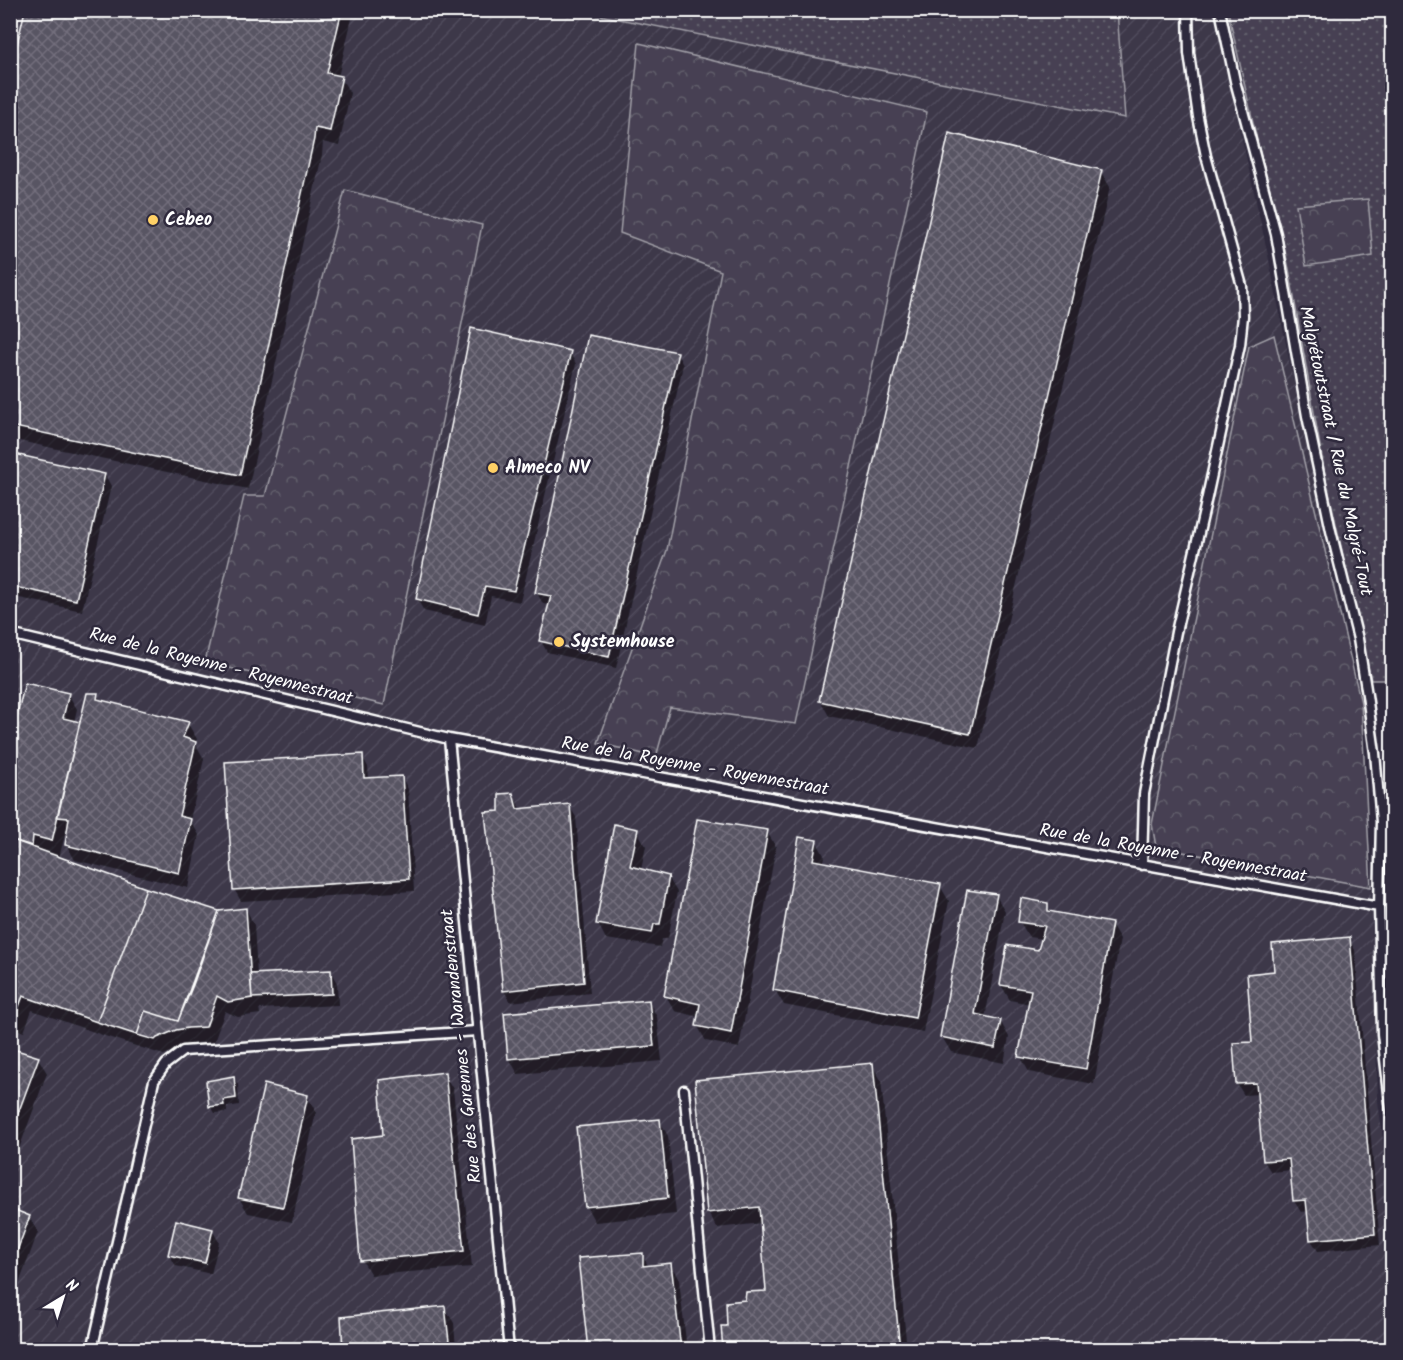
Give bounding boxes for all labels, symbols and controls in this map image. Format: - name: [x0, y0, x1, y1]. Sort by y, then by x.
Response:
- place label: Cebeo: [165, 206, 212, 235]
- marker: Cebeo: [146, 213, 160, 227]
- street label: Malgrétoutstraat / Rue du Malgré-Tout: [1290, 303, 1380, 600]
- place label: Almeco NV: [505, 454, 591, 483]
- marker: Almeco NV: [486, 461, 500, 475]
- street label: Rue de la Royenne - Royennestraat: [86, 620, 357, 714]
- place label: Systemhouse: [571, 628, 675, 657]
- marker: Systemhouse: [552, 635, 566, 649]
- street label: Rue de la Royenne - Royennestraat: [559, 729, 832, 805]
- street label: Rue de la Royenne - Royennestraat: [1037, 816, 1310, 892]
- street label: Rue des Garennes - Warandenstraat: [433, 907, 491, 1184]
- north arrow: [33, 1267, 93, 1327]
- text: N: [60, 1273, 83, 1299]

